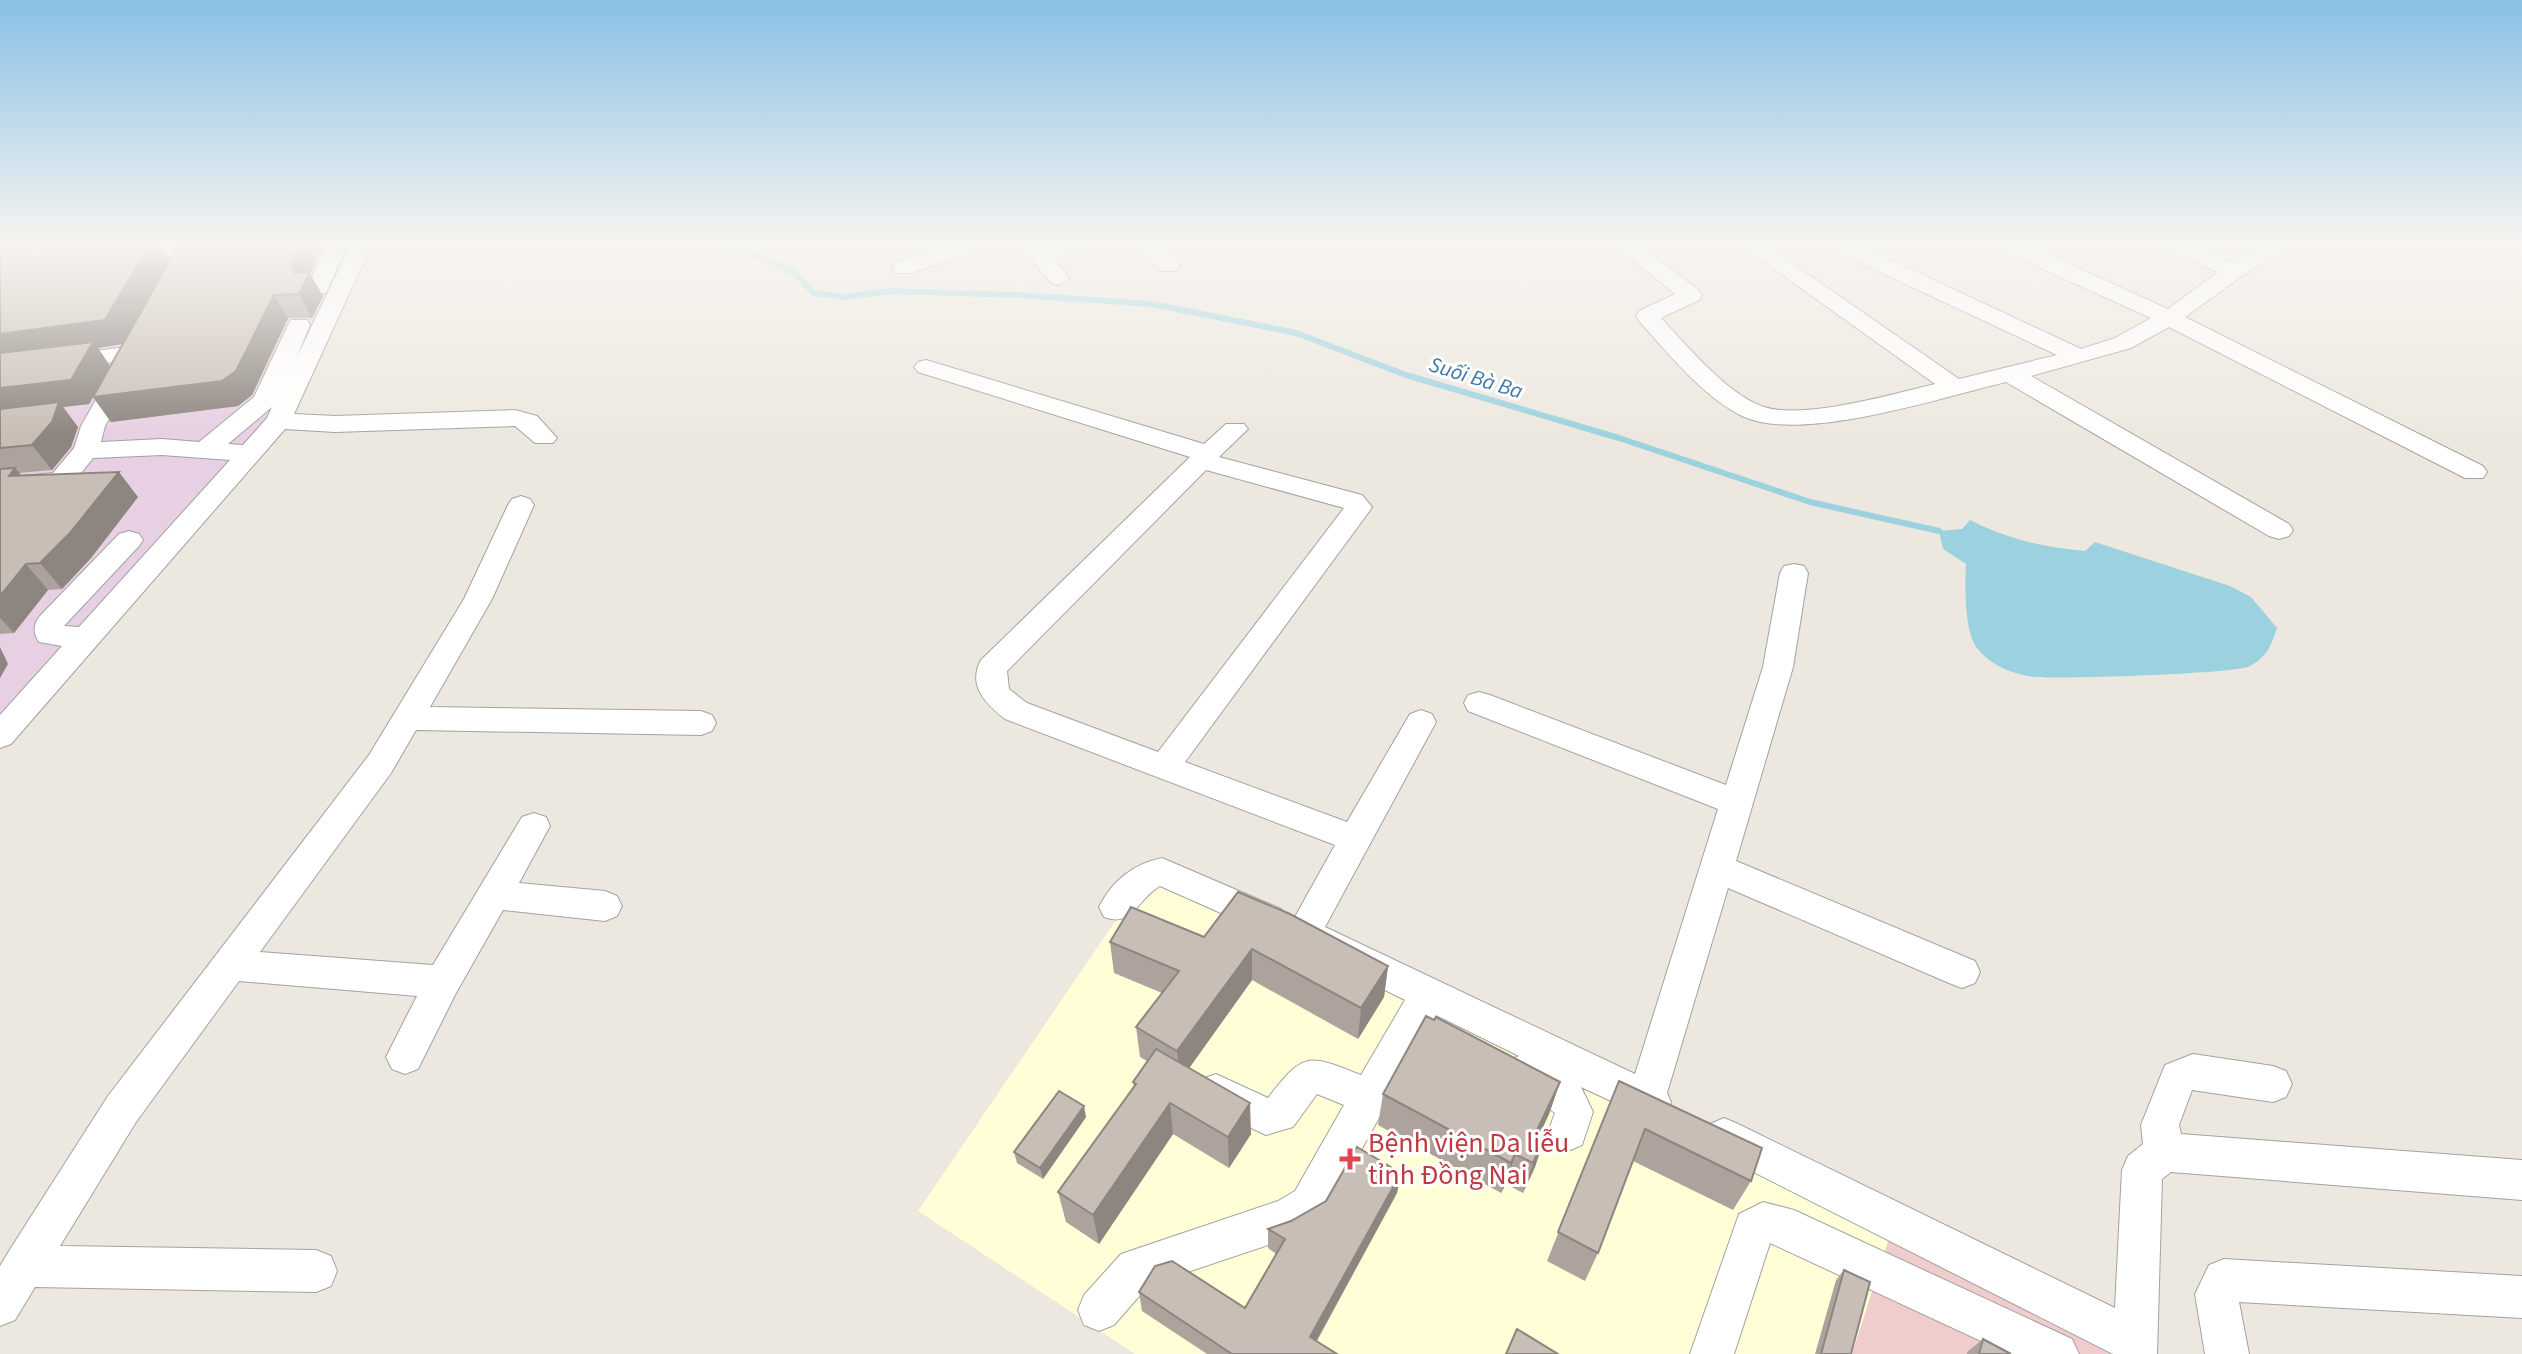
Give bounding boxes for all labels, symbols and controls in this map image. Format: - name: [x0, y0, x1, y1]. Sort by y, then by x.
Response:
- water label: Suối Bà Ba: [1425, 349, 1527, 407]
- place label: Bệnh viện Da liễu tỉnh Đồng Nai: [1368, 1123, 1569, 1195]
- marker: Bệnh viện Da liễu tỉnh Đồng Nai: [1339, 1148, 1361, 1170]

